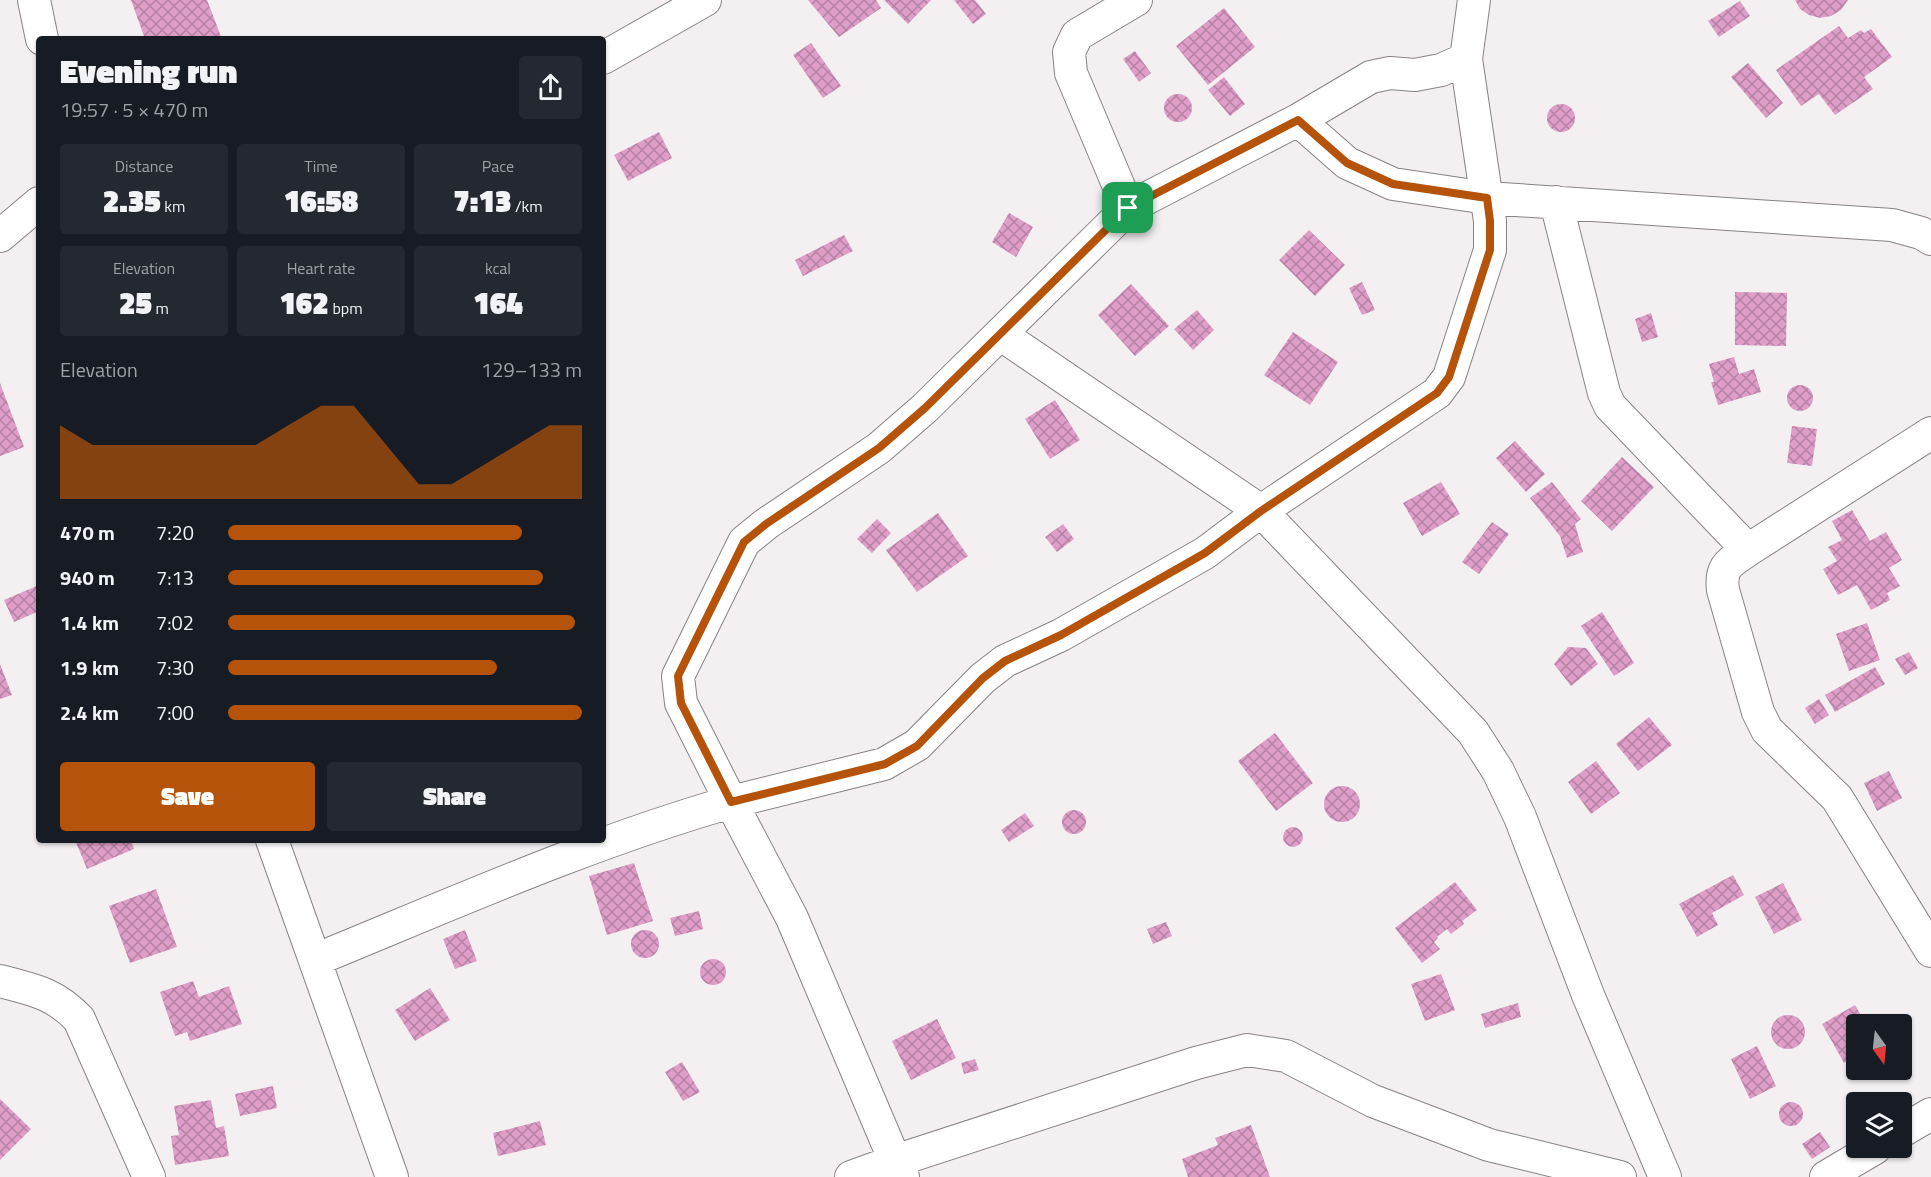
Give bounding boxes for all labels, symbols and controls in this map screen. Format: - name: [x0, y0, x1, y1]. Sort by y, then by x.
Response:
- text: Evening run: [60, 46, 237, 96]
- button: share: [519, 56, 582, 119]
- text: 19:57 · 5 × 470 m: [60, 94, 208, 125]
- text: Distance: [115, 154, 173, 178]
- text: Time: [304, 154, 338, 178]
- text: Pace: [482, 154, 514, 178]
- text: 2.35: [103, 178, 161, 224]
- text: 16:58: [284, 178, 358, 224]
- text: 7:13: [453, 178, 511, 224]
- pin: [1102, 182, 1153, 233]
- icon: arrive: [1111, 191, 1144, 224]
- text: km: [161, 194, 185, 218]
- text: /km: [511, 194, 543, 218]
- text: Elevation: [113, 256, 175, 280]
- text: Heart rate: [287, 256, 355, 280]
- text: kcal: [485, 256, 511, 280]
- text: 25: [119, 280, 152, 326]
- text: 162: [279, 280, 329, 326]
- text: 164: [473, 280, 523, 326]
- text: m: [152, 296, 169, 320]
- text: bpm: [329, 296, 363, 320]
- text: Elevation: [60, 354, 138, 385]
- text: 129–133 m: [481, 354, 582, 385]
- text: 470 m: [60, 517, 115, 548]
- text: 7:20: [156, 517, 194, 548]
- text: 940 m: [60, 562, 115, 593]
- text: 7:13: [156, 562, 194, 593]
- text: 1.4 km: [60, 607, 119, 638]
- text: 7:02: [156, 607, 194, 638]
- text: 1.9 km: [60, 652, 119, 683]
- text: 7:30: [156, 652, 194, 683]
- text: 2.4 km: [60, 697, 119, 728]
- text: 7:00: [156, 697, 194, 728]
- button: Save: [60, 762, 315, 831]
- button: Share: [327, 762, 582, 831]
- north arrow: [1846, 1014, 1912, 1080]
- map controls: [1846, 1014, 1912, 1158]
- button: layers: [1846, 1092, 1912, 1158]

